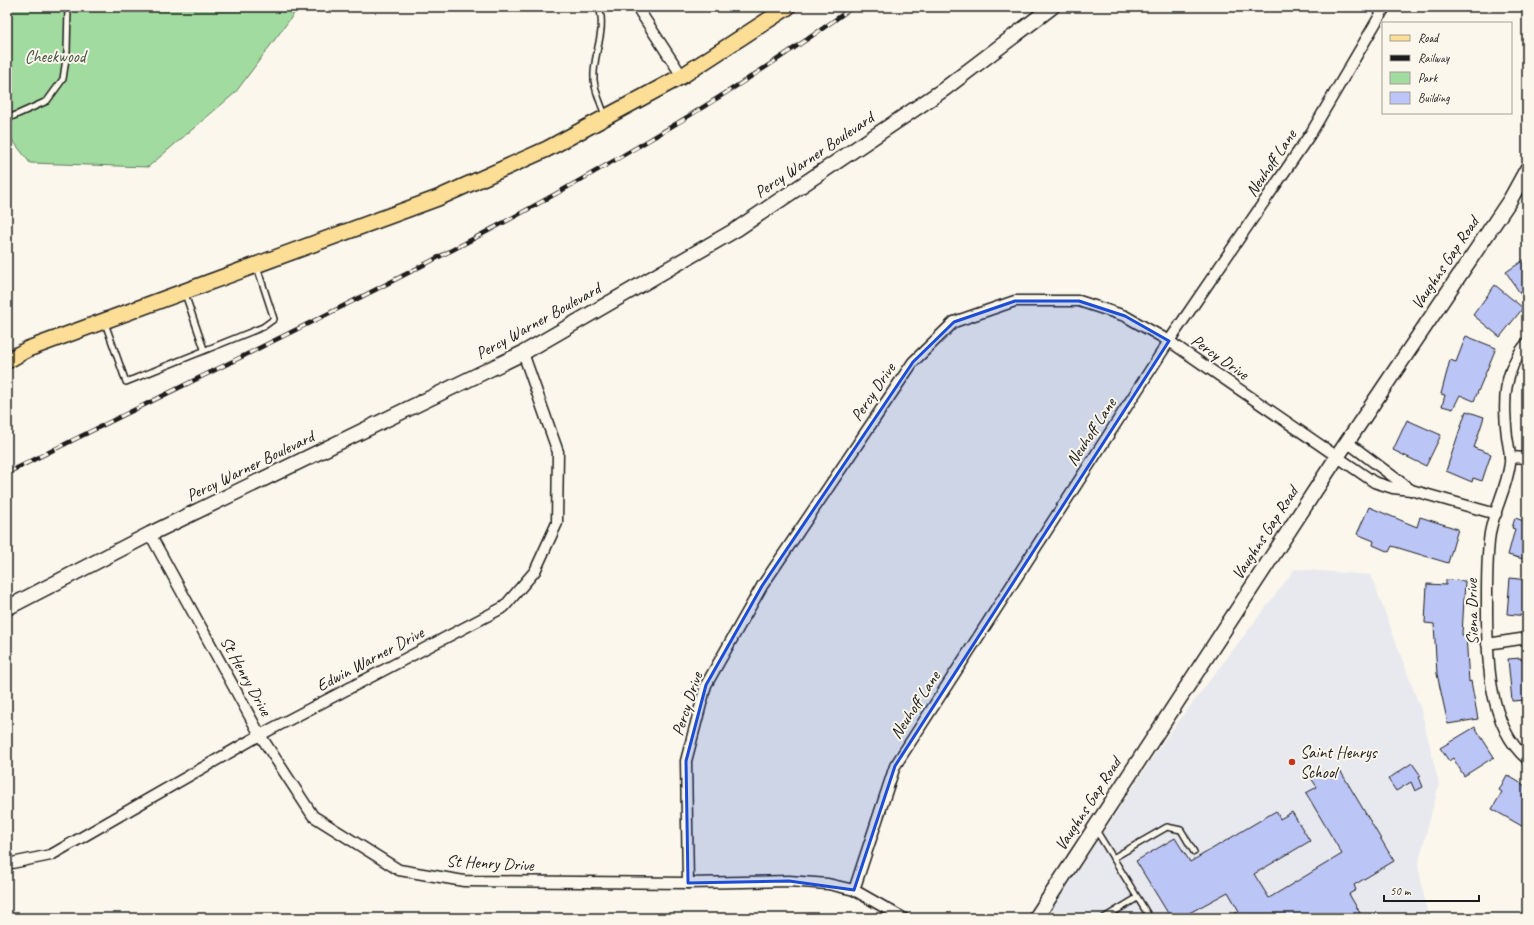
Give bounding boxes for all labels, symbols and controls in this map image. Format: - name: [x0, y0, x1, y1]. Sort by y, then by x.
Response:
- legend: [1382, 22, 1512, 114]
- text: Road: [1418, 30, 1440, 46]
- park label: Cheekwood: [25, 46, 88, 67]
- text: Railway: [1418, 50, 1450, 66]
- text: Park: [1418, 70, 1439, 86]
- text: Building: [1418, 90, 1450, 106]
- street label: Percy Warner Boulevard: [750, 106, 879, 203]
- street label: Neuhoff Lane: [1241, 124, 1302, 201]
- street label: Vaughns Gap Road: [1406, 211, 1485, 313]
- street label: Percy Warner Boulevard: [472, 277, 606, 364]
- street label: Percy Drive: [1187, 330, 1254, 385]
- street label: Percy Drive: [846, 358, 901, 425]
- street label: Neuhoff Lane: [1061, 393, 1121, 470]
- street label: Percy Warner Boulevard: [183, 425, 319, 506]
- street label: Vaughns Gap Road: [1227, 481, 1304, 584]
- street label: Siena Drive: [1461, 577, 1483, 645]
- street label: Edwin Warner Drive: [313, 621, 429, 696]
- street label: St Henry Drive: [216, 633, 277, 721]
- street label: Neuhoff Lane: [885, 666, 945, 743]
- street label: Percy Drive: [667, 668, 708, 738]
- place label: Saint Henrys School: [1300, 742, 1379, 783]
- street label: Vaughns Gap Road: [1050, 752, 1127, 855]
- marker: Saint Henrys School: [1287, 757, 1297, 767]
- street label: St Henry Drive: [446, 850, 536, 876]
- scale bar: [1384, 877, 1479, 903]
- text: 50 m: [1390, 883, 1412, 899]

